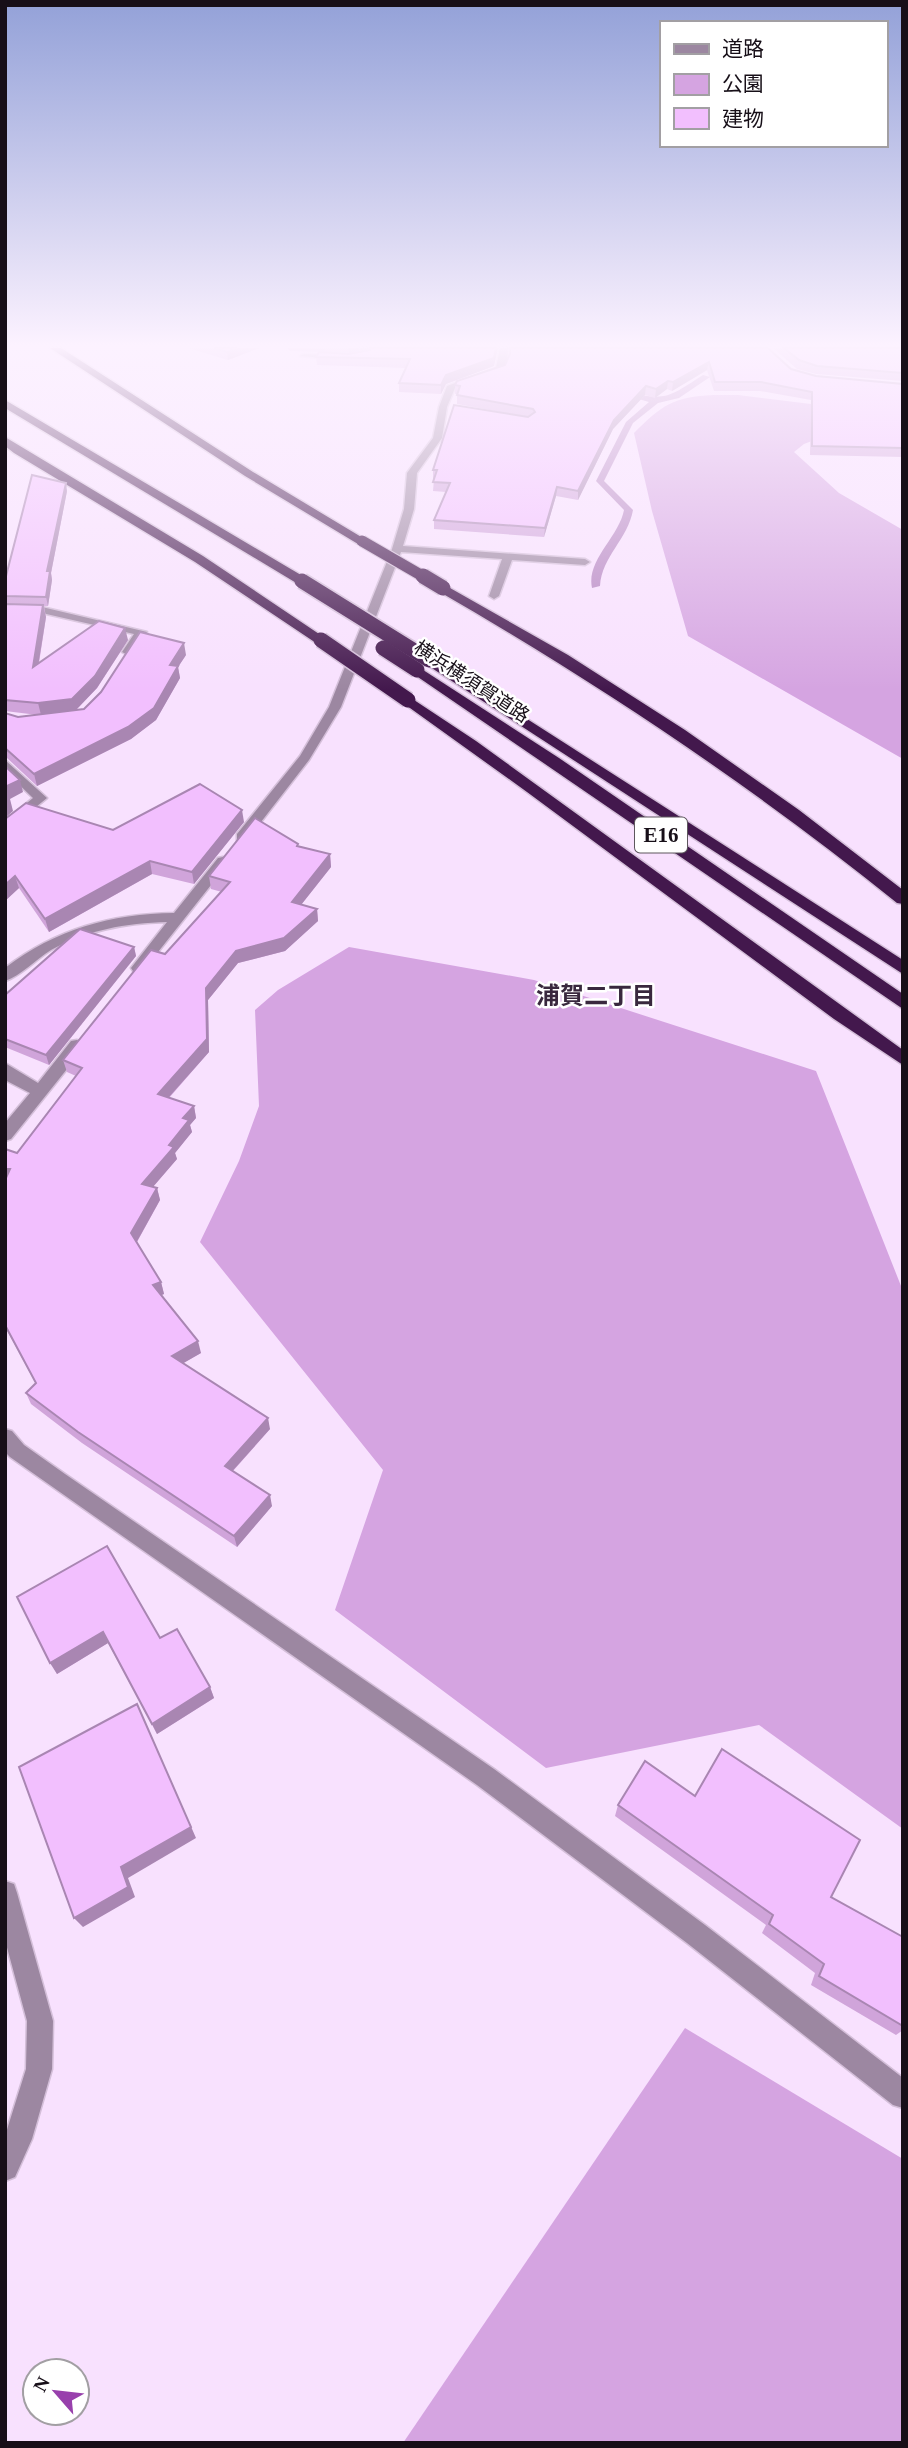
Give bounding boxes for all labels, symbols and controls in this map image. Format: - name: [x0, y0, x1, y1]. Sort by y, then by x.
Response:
- legend: [660, 21, 887, 147]
- text: 道路: [722, 37, 764, 61]
- text: 公園: [722, 72, 764, 96]
- text: 建物: [722, 107, 764, 131]
- street label: 横浜横須賀道路: [410, 636, 533, 726]
- road number: E16: [635, 818, 687, 852]
- district label: 浦賀二丁目: [536, 983, 656, 1009]
- north arrow: [21, 2357, 91, 2427]
- text: N: [29, 2373, 54, 2395]

